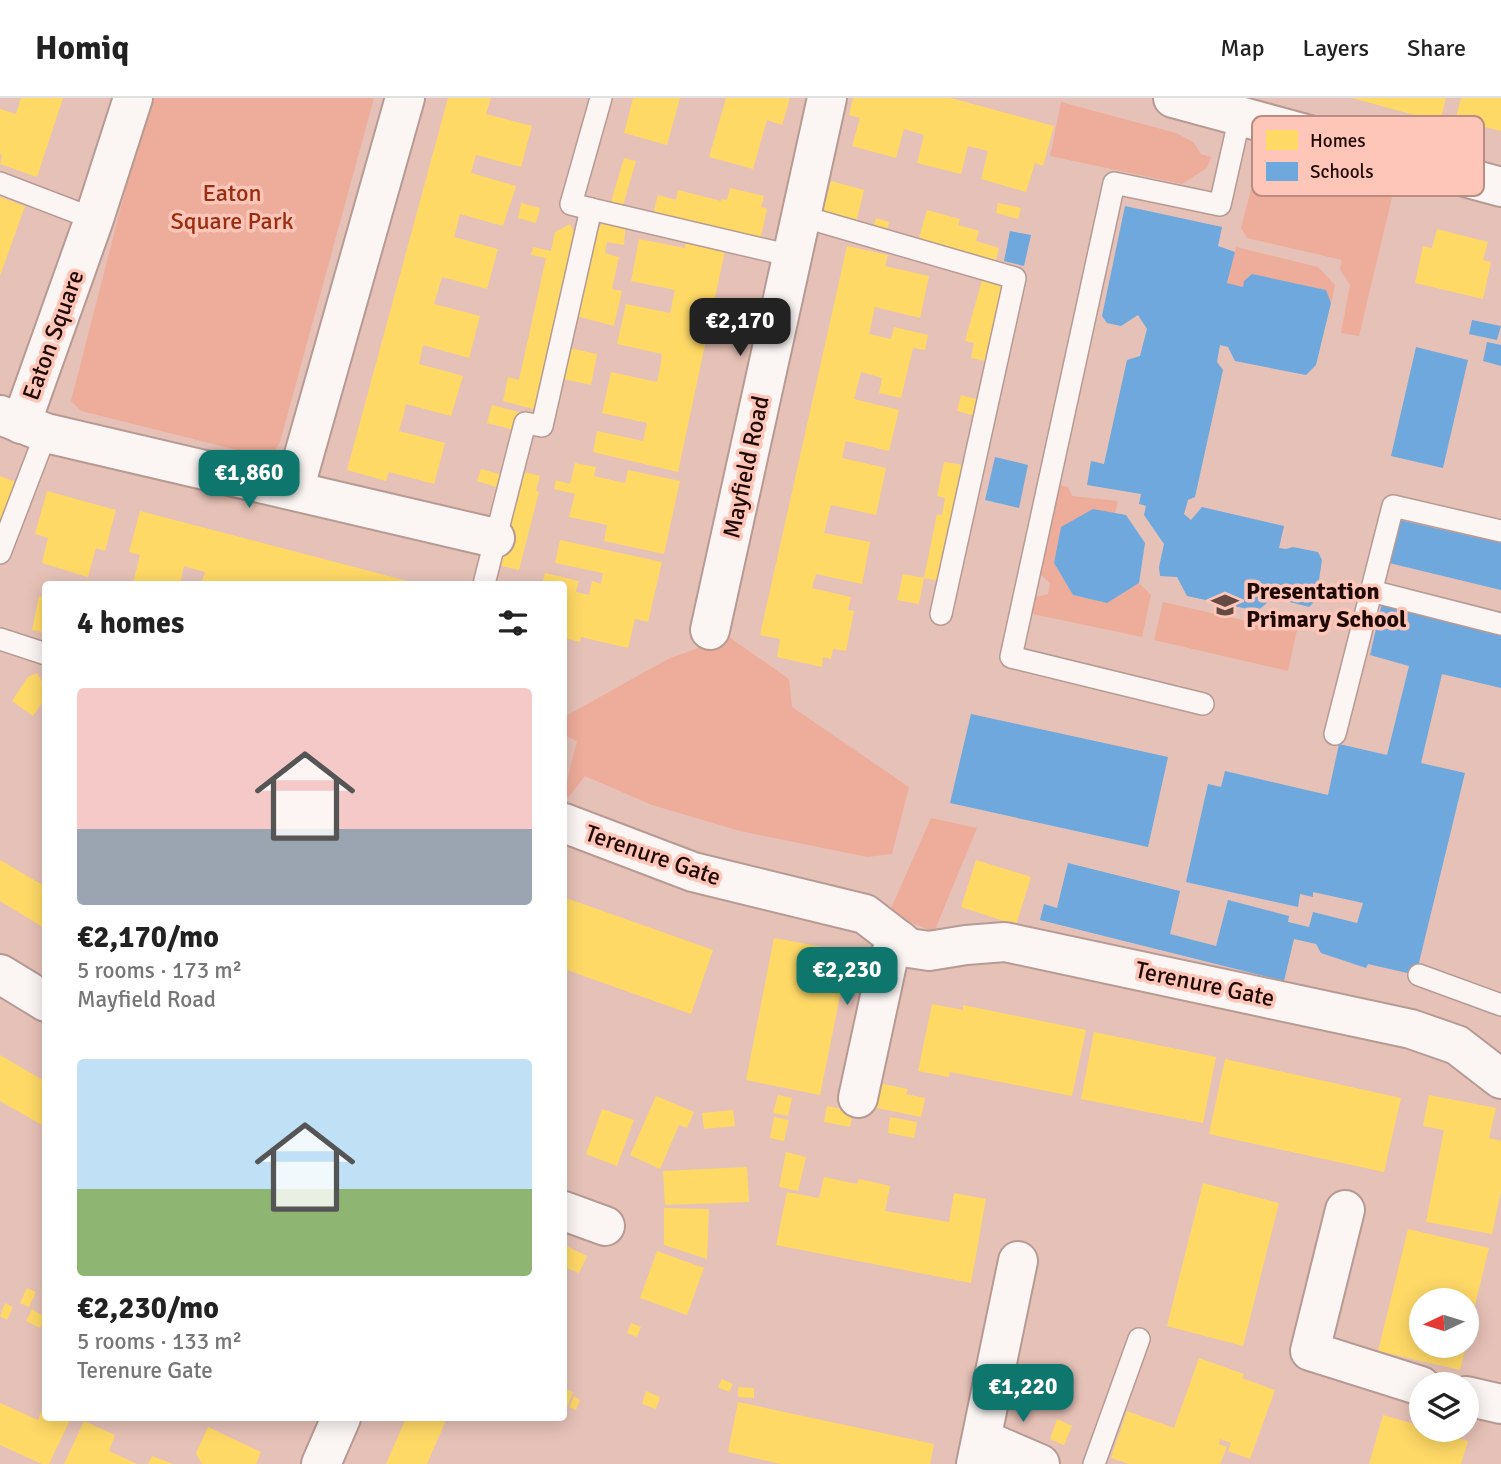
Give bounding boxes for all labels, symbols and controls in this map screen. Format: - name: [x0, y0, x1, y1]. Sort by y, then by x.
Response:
- text: Homiq: [35, 28, 129, 69]
- text: Map: [1220, 33, 1265, 63]
- text: Layers: [1303, 33, 1369, 63]
- text: Share: [1407, 33, 1466, 63]
- legend: [1252, 116, 1484, 196]
- text: Homes: [1310, 129, 1366, 153]
- text: Schools: [1310, 160, 1374, 184]
- park label: Eaton Square Park: [170, 178, 294, 236]
- street label: Eaton Square: [16, 266, 90, 404]
- pin: €2,170: [683, 299, 797, 358]
- text: €2,170: [706, 306, 774, 335]
- street label: Mayfield Road: [716, 393, 776, 541]
- pin: €1,860: [192, 450, 306, 510]
- text: €1,860: [215, 458, 283, 487]
- place label: Presentation Primary School: [1246, 576, 1407, 634]
- school or university icon: Presentation Primary School: [1210, 590, 1240, 620]
- icon: filters: [494, 604, 532, 642]
- text: 4 homes: [77, 605, 184, 642]
- icon: home: [242, 733, 368, 859]
- street label: Terenure Gate: [581, 818, 725, 892]
- text: €2,170/mo: [77, 919, 219, 956]
- pin: €2,230: [790, 948, 904, 1007]
- text: €2,230: [813, 955, 881, 984]
- street label: Terenure Gate: [1133, 955, 1277, 1013]
- text: 5 rooms · 173 m²: [77, 956, 242, 985]
- text: Mayfield Road: [77, 985, 216, 1014]
- icon: home: [242, 1104, 368, 1230]
- north arrow: [1409, 1288, 1479, 1358]
- map controls: [1409, 1288, 1479, 1442]
- text: €2,230/mo: [77, 1290, 219, 1327]
- text: 5 rooms · 133 m²: [77, 1327, 242, 1356]
- text: Terenure Gate: [77, 1356, 213, 1385]
- pin: €1,220: [966, 1364, 1080, 1424]
- text: €1,220: [989, 1372, 1057, 1401]
- button: layers: [1409, 1372, 1479, 1442]

